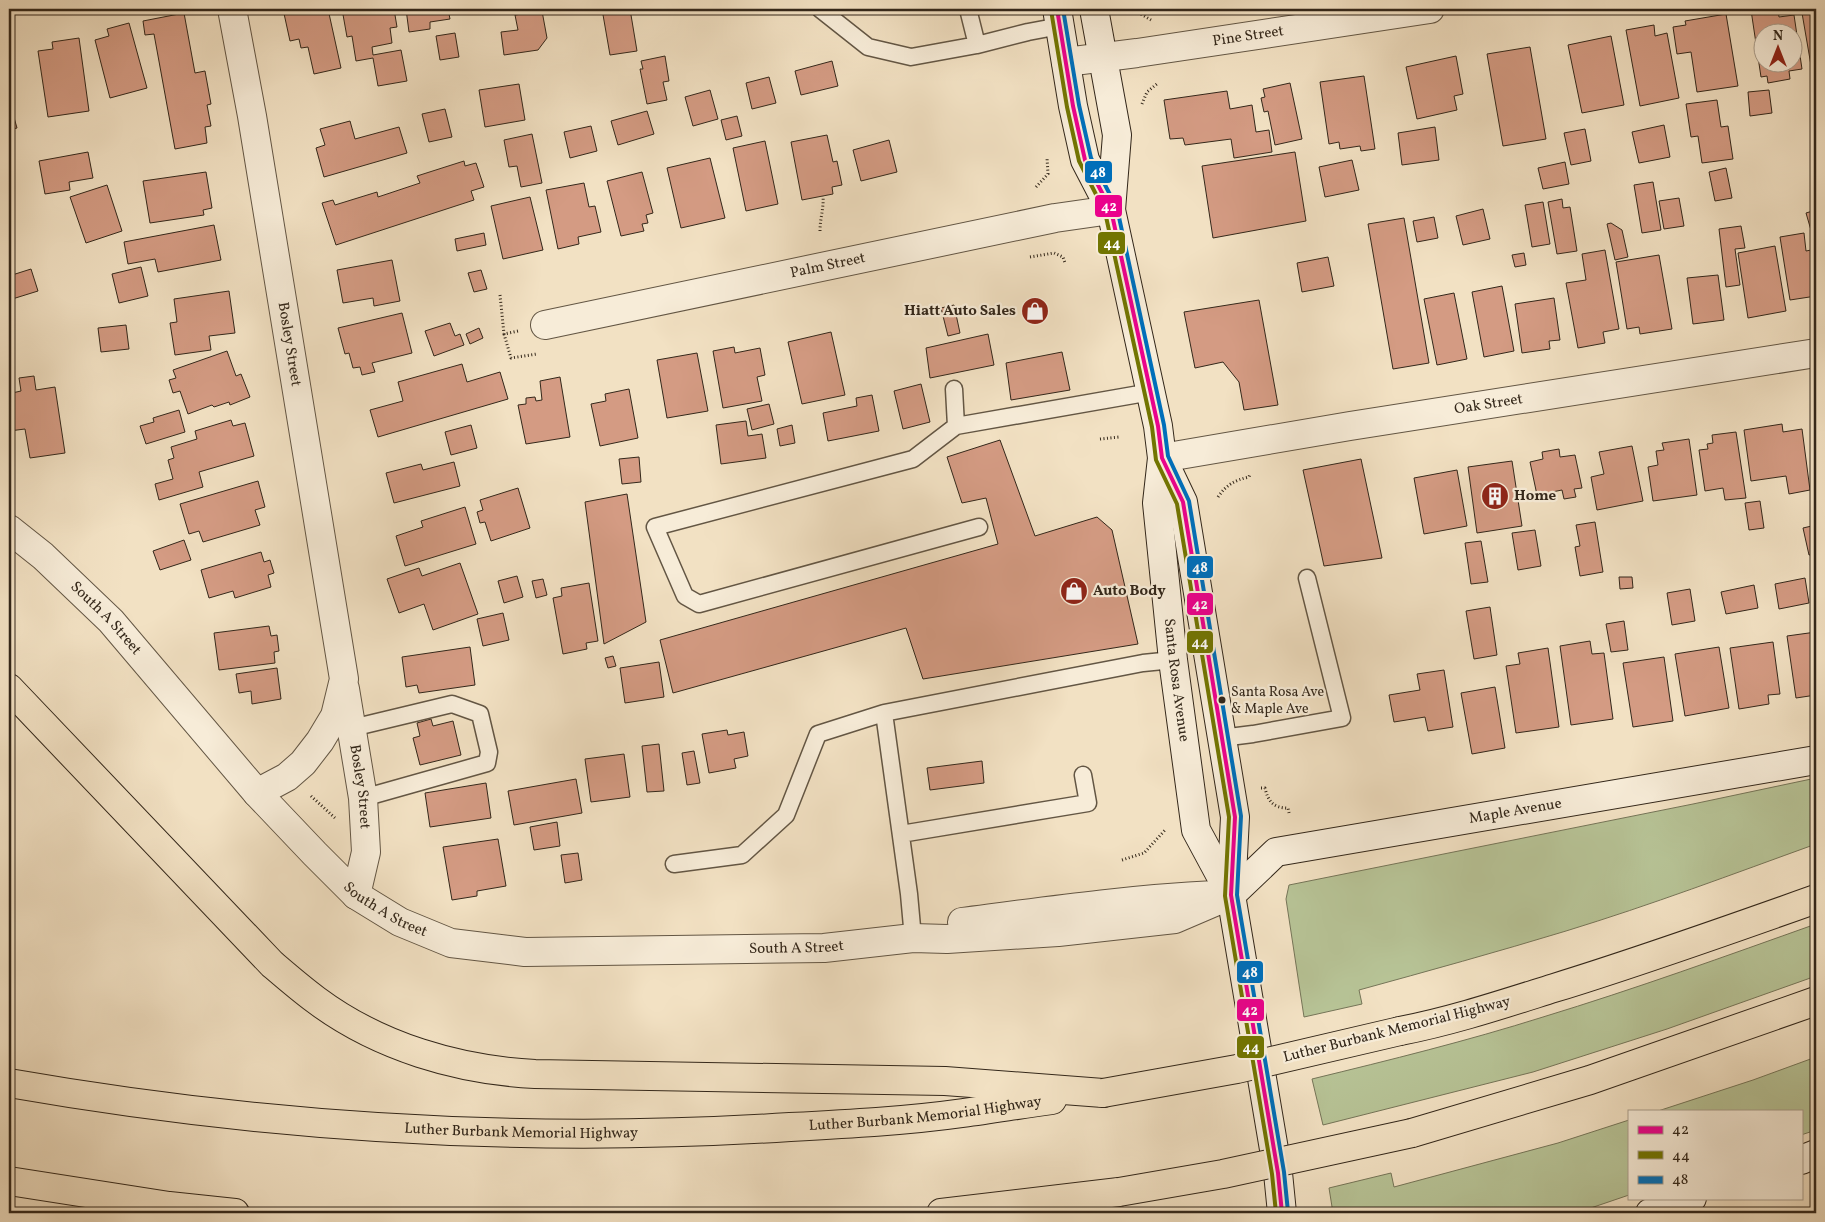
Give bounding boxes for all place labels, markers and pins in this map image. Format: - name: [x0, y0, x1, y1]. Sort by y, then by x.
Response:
- shop icon: Hiatt Auto Sales: [1020, 296, 1050, 326]
- place label: Hiatt Auto Sales: [904, 301, 1016, 322]
- building icon: Home: [1480, 481, 1510, 511]
- place label: Home: [1514, 486, 1556, 507]
- shop icon: Auto Body: [1059, 576, 1089, 606]
- place label: Auto Body: [1093, 581, 1166, 602]
- place label: Santa Rosa Ave & Maple Ave: [1231, 683, 1325, 719]
- marker: Santa Rosa Ave & Maple Ave: [1217, 695, 1227, 705]

